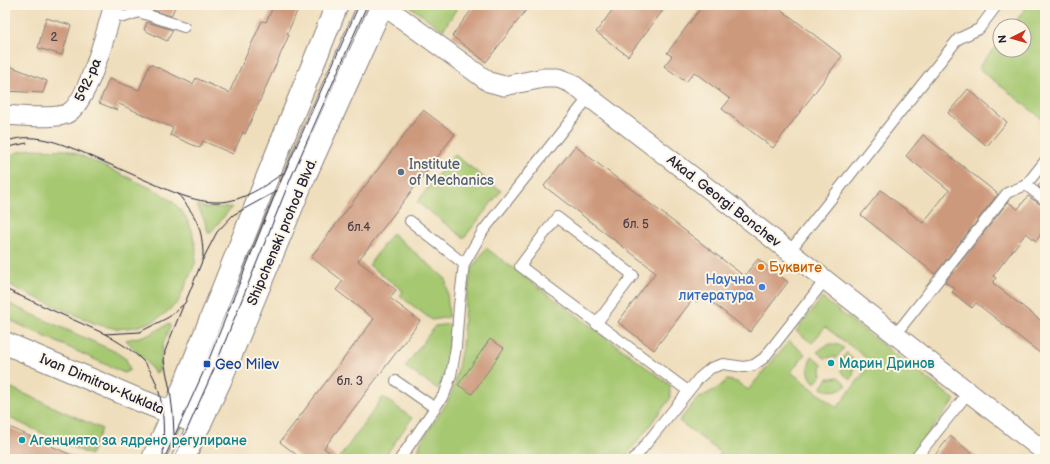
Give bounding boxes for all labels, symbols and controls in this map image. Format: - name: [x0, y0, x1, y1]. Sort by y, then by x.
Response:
- north arrow: [992, 18, 1032, 58]
- house number: 2: [50, 30, 58, 45]
- text: N: [996, 34, 1009, 44]
- street label: 592-ра: [71, 55, 105, 104]
- street label: Akad. Georgi Bonchev: [664, 151, 785, 251]
- street label: Shipchenski prohod Blvd.: [243, 156, 321, 308]
- place label: Institute of Mechanics: [409, 156, 494, 189]
- marker: Institute of Mechanics: [396, 167, 406, 177]
- house number: бл. 5: [623, 217, 649, 232]
- house number: бл.4: [347, 220, 371, 235]
- place label: Буквите: [769, 259, 822, 276]
- marker: Буквите: [756, 262, 766, 272]
- place label: Научна литература: [679, 271, 755, 304]
- marker: Научна литература: [757, 282, 767, 292]
- street label: Ivan Dimitrov-Kuklata: [37, 350, 167, 418]
- place label: Марин Дринов: [839, 355, 935, 372]
- place label: Geo Milev: [215, 356, 279, 373]
- marker: Марин Дринов: [826, 358, 836, 368]
- marker: Geo Milev: [202, 359, 212, 369]
- house number: бл. 3: [337, 374, 363, 389]
- place label: Агенцията за ядрено регулиране: [29, 432, 247, 449]
- marker: Агенцията за ядрено регулиране: [17, 435, 27, 445]

